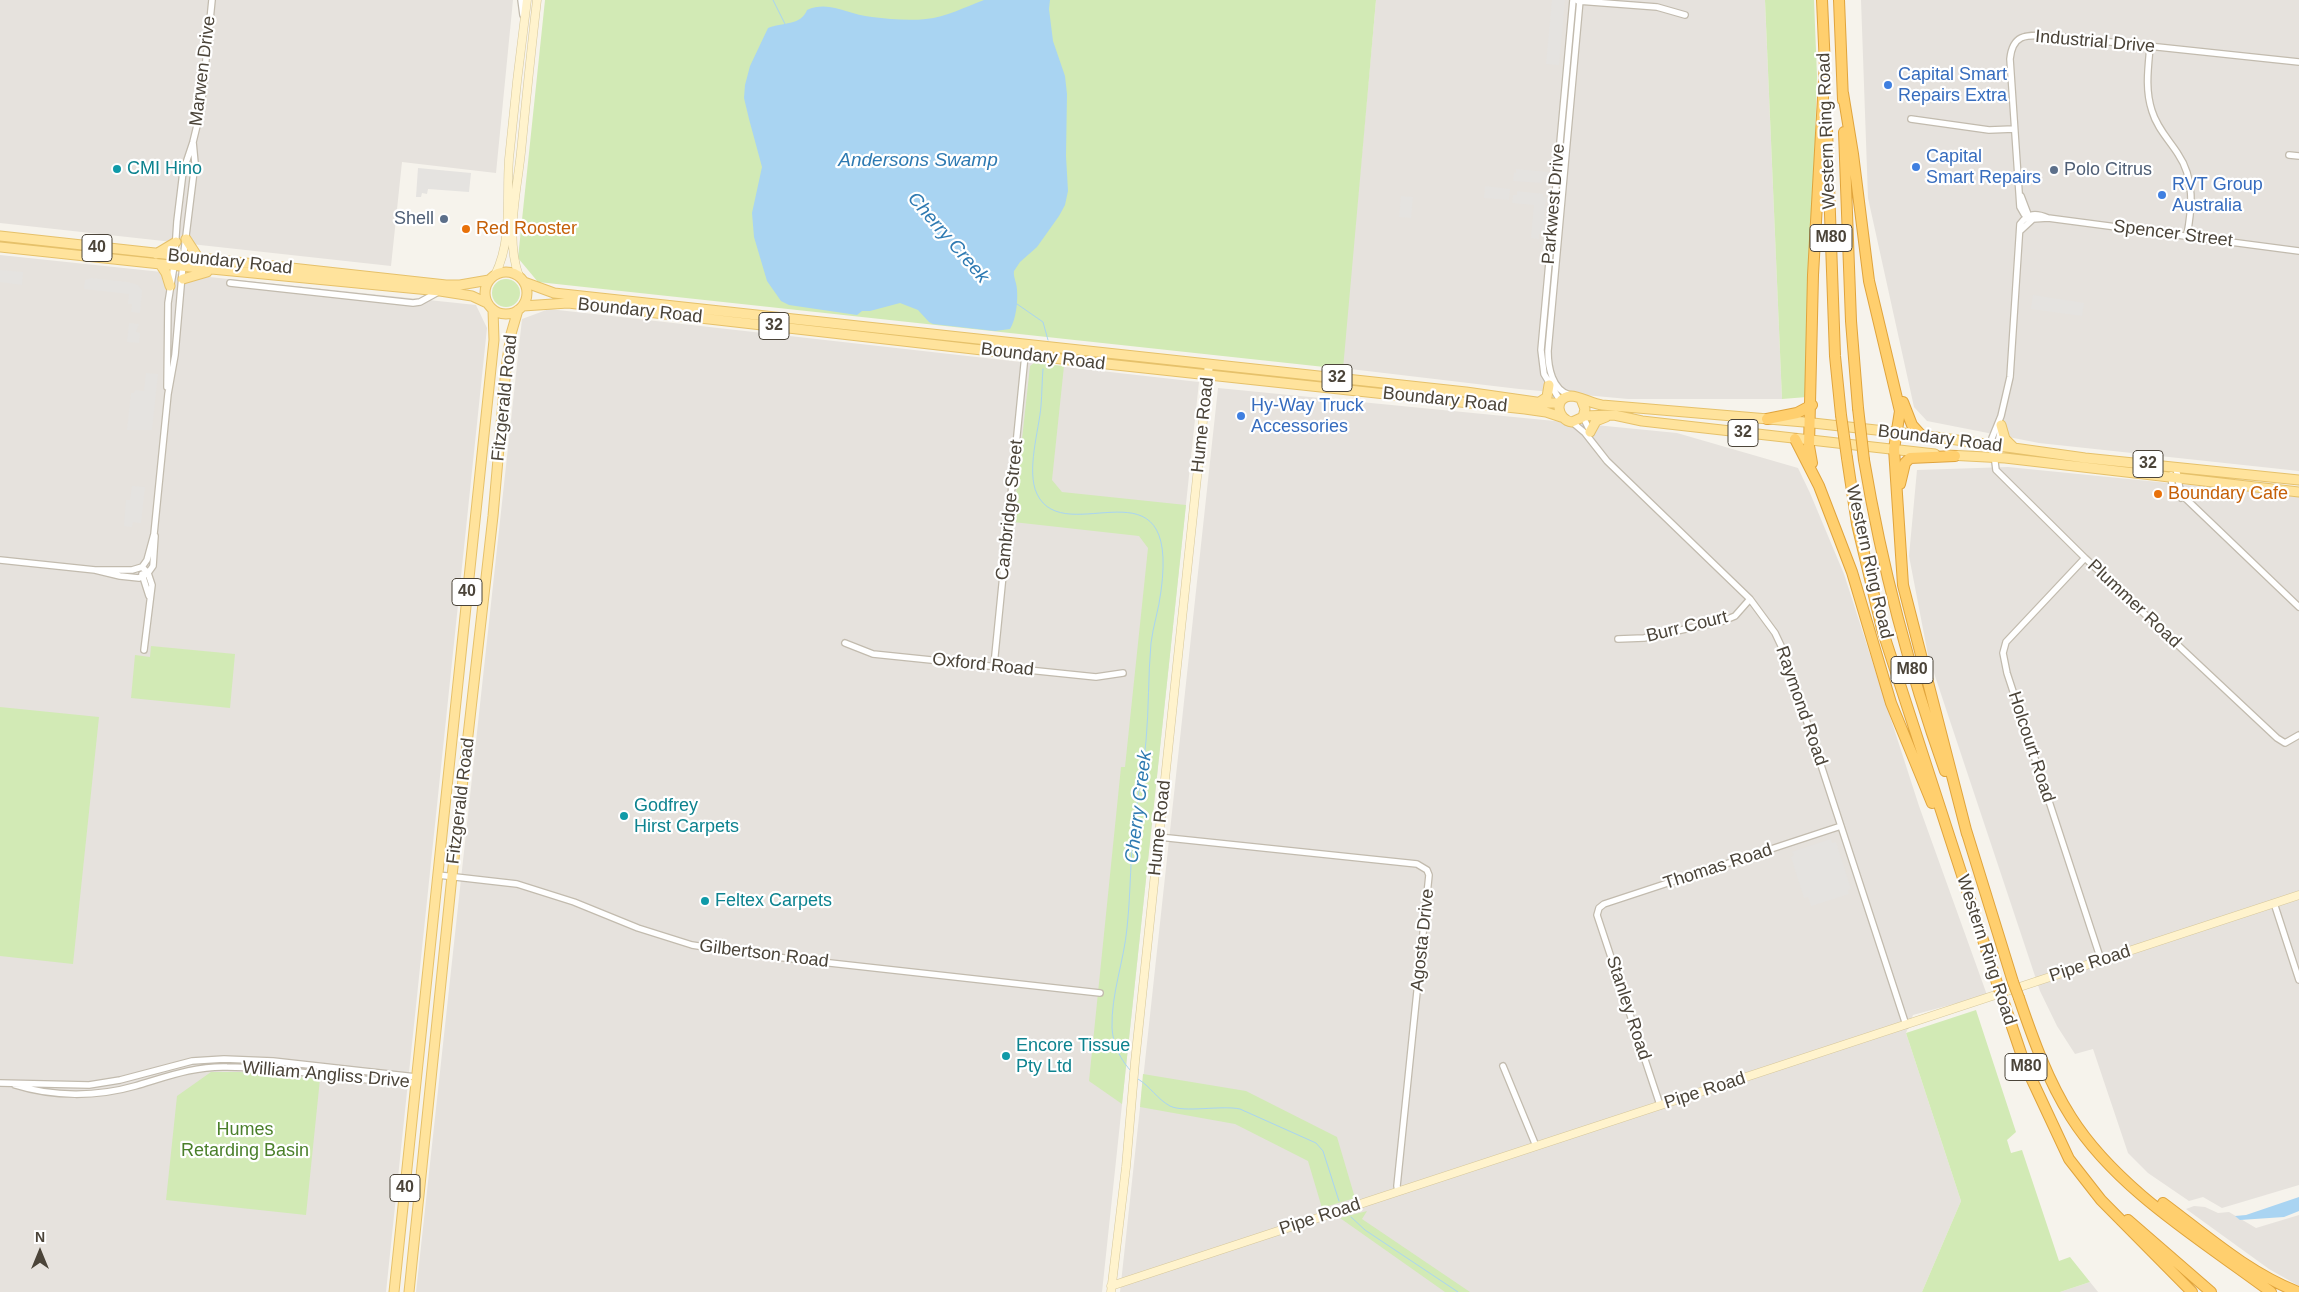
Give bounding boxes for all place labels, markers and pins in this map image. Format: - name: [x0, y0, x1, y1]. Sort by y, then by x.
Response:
- place label: Capital Smart Repairs Extra: [1898, 64, 2007, 106]
- marker: Capital Smart Repairs Extra: [1882, 79, 1894, 91]
- place label: Capital Smart Repairs: [1926, 146, 2041, 188]
- place label: CMI Hino: [127, 158, 202, 180]
- place label: Polo Citrus: [2064, 159, 2152, 181]
- marker: Capital Smart Repairs: [1910, 161, 1922, 173]
- marker: CMI Hino: [111, 163, 123, 175]
- marker: Polo Citrus: [2048, 164, 2060, 176]
- place label: RVT Group Australia: [2172, 174, 2263, 216]
- marker: RVT Group Australia: [2156, 189, 2168, 201]
- place label: Shell: [394, 208, 434, 230]
- marker: Shell: [438, 213, 450, 225]
- place label: Red Rooster: [476, 218, 577, 240]
- marker: Red Rooster: [460, 223, 472, 235]
- place label: Hy-Way Truck Accessories: [1251, 395, 1364, 438]
- marker: Hy-Way Truck Accessories: [1235, 410, 1247, 422]
- place label: Boundary Cafe: [2168, 483, 2288, 505]
- marker: Boundary Cafe: [2152, 488, 2164, 500]
- place label: Godfrey Hirst Carpets: [634, 795, 739, 838]
- marker: Godfrey Hirst Carpets: [618, 810, 630, 822]
- place label: Feltex Carpets: [715, 890, 832, 912]
- marker: Feltex Carpets: [699, 895, 711, 907]
- place label: Encore Tissue Pty Ltd: [1016, 1035, 1130, 1078]
- marker: Encore Tissue Pty Ltd: [1000, 1050, 1012, 1062]

